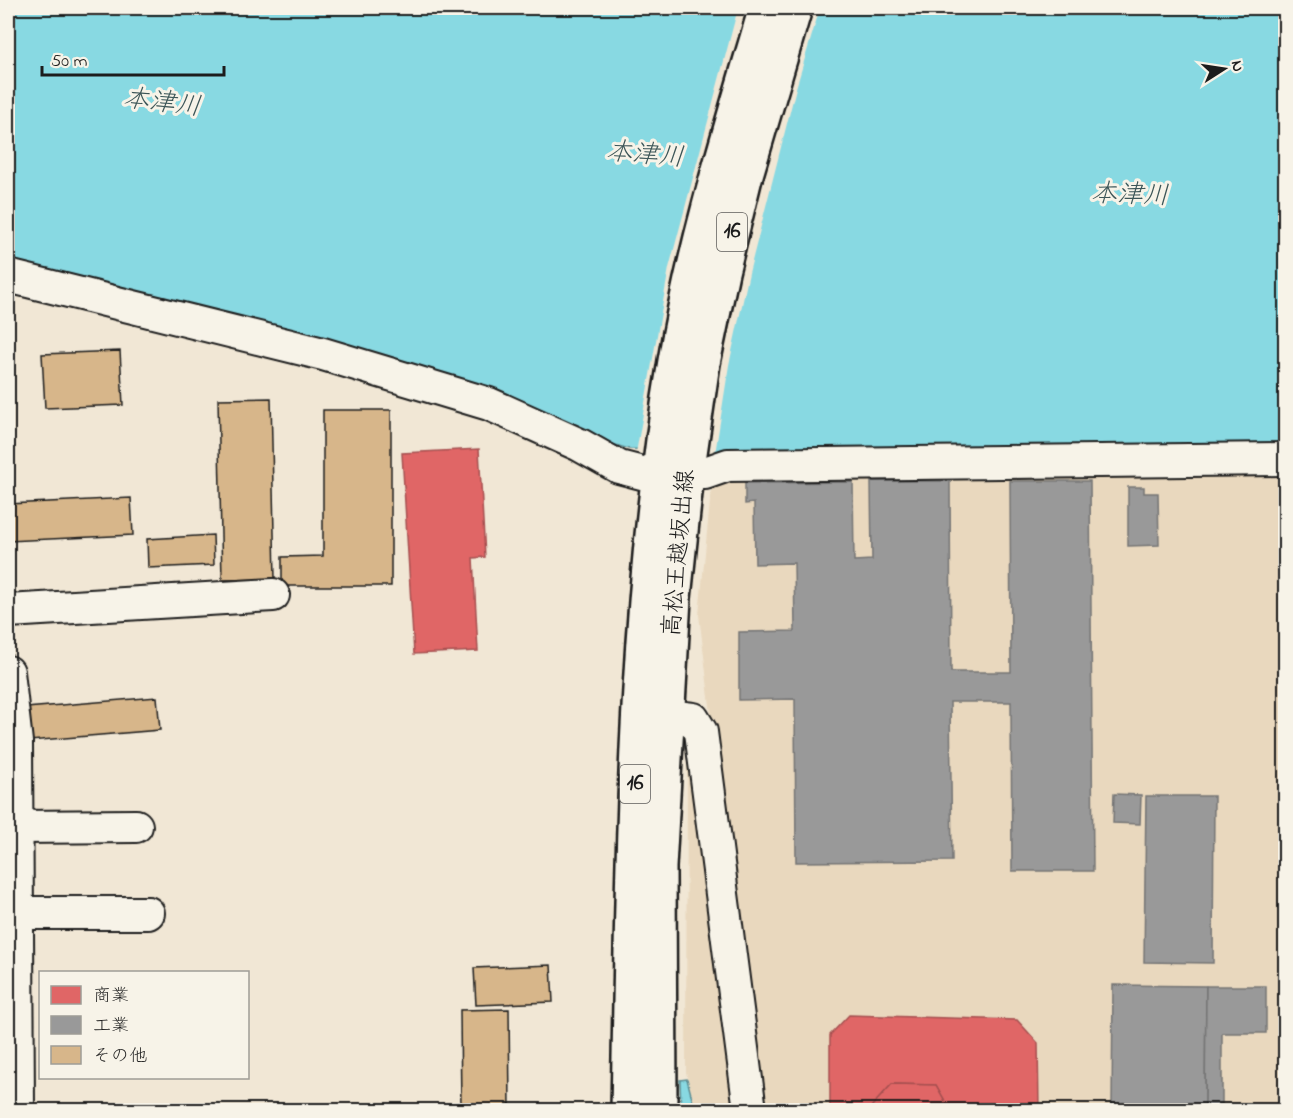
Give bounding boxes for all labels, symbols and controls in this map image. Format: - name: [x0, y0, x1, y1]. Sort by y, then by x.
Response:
- scale bar: [42, 39, 224, 77]
- north arrow: [1194, 39, 1254, 99]
- text: 50 m: [51, 49, 88, 75]
- text: N: [1224, 59, 1250, 74]
- water label: 本津川: [121, 80, 203, 128]
- water label: 本津川: [604, 134, 686, 178]
- water label: 本津川: [1090, 176, 1170, 216]
- road number: 16: [717, 213, 747, 251]
- street label: 高松王越坂出線: [655, 468, 705, 638]
- road number: 16: [620, 765, 650, 803]
- legend: [39, 971, 249, 1079]
- text: 商業: [93, 984, 129, 1010]
- text: 工業: [93, 1014, 129, 1040]
- text: その他: [93, 1044, 147, 1070]

